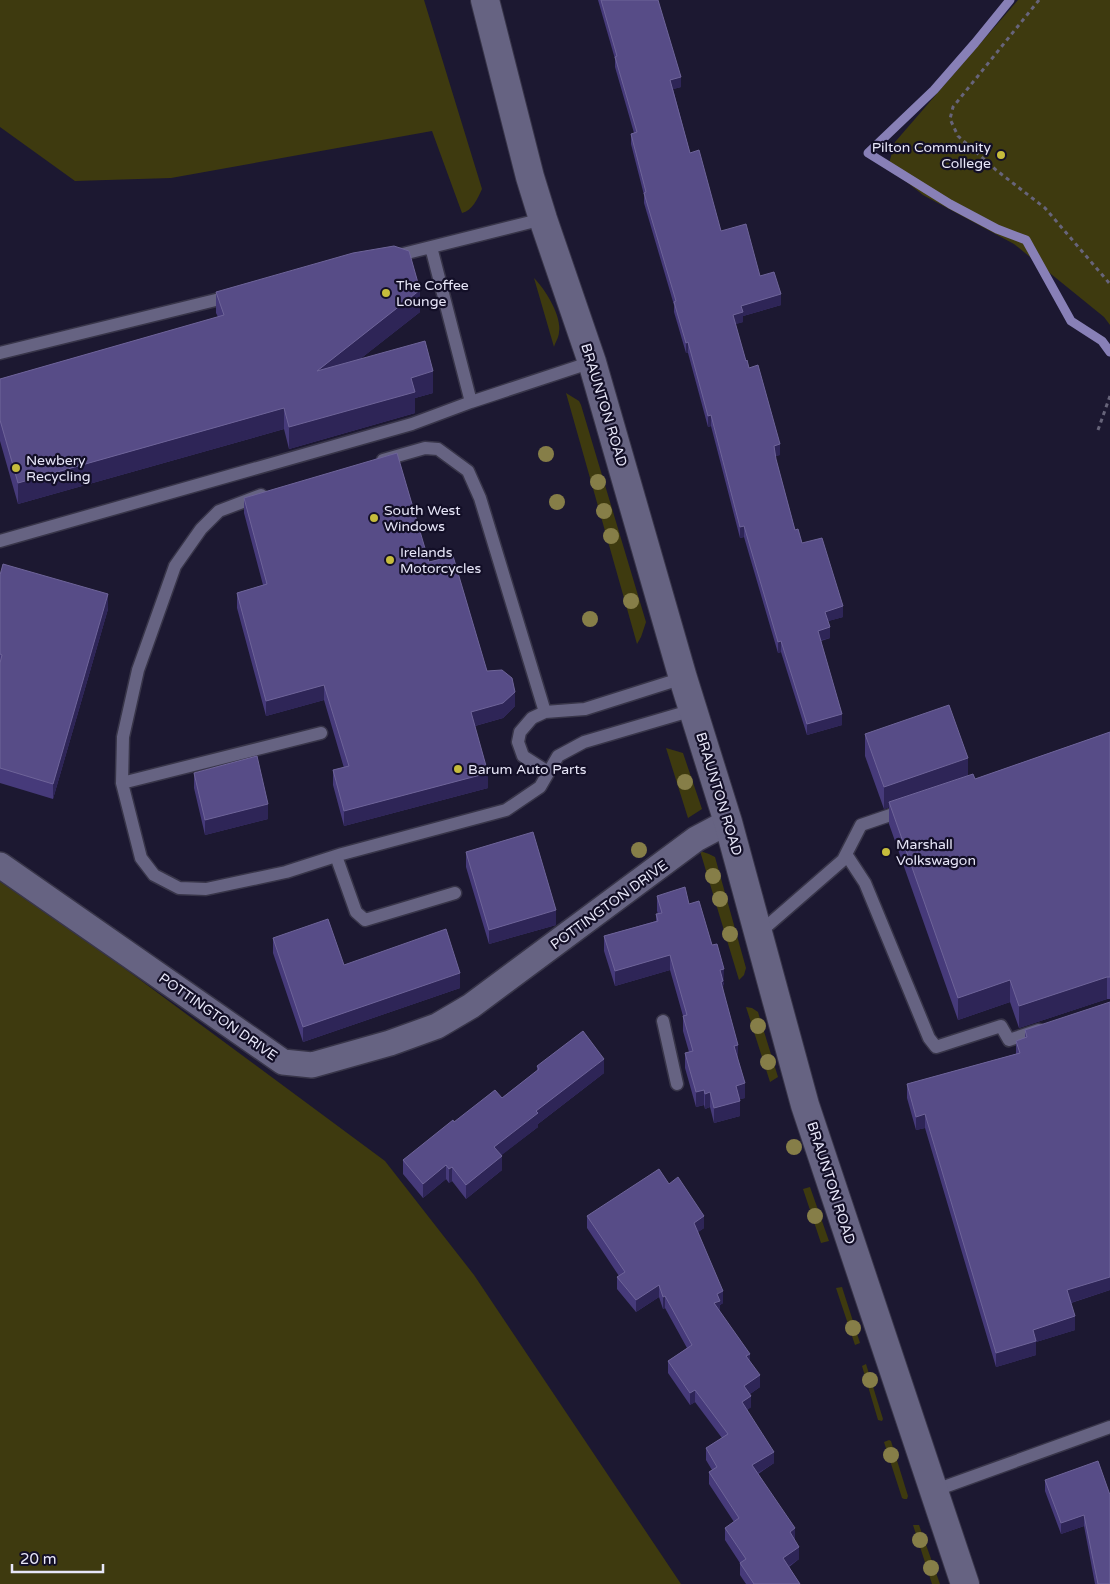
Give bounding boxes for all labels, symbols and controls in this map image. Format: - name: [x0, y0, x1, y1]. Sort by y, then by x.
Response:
- place label: Pilton Community College: [872, 139, 991, 172]
- marker: Pilton Community College: [995, 149, 1007, 161]
- place label: The Coffee Lounge: [396, 277, 469, 310]
- marker: The Coffee Lounge: [380, 287, 392, 299]
- street label: BRAUNTON ROAD: [577, 341, 631, 469]
- place label: Newbery Recycling: [26, 452, 91, 485]
- marker: Newbery Recycling: [10, 462, 22, 474]
- place label: South West Windows: [384, 502, 461, 535]
- marker: South West Windows: [368, 512, 380, 524]
- place label: Irelands Motorcycles: [400, 544, 481, 577]
- marker: Irelands Motorcycles: [384, 554, 396, 566]
- street label: BRAUNTON ROAD: [692, 730, 746, 858]
- place label: Barum Auto Parts: [468, 761, 587, 778]
- marker: Barum Auto Parts: [452, 763, 464, 775]
- place label: Marshall Volkswagon: [896, 836, 976, 869]
- marker: Marshall Volkswagon: [880, 846, 892, 858]
- street label: POTTINGTON DRIVE: [547, 857, 671, 953]
- street label: POTTINGTON DRIVE: [155, 970, 281, 1064]
- street label: BRAUNTON ROAD: [803, 1119, 859, 1247]
- scale bar: [12, 1542, 104, 1574]
- text: 20 m: [20, 1550, 57, 1568]

